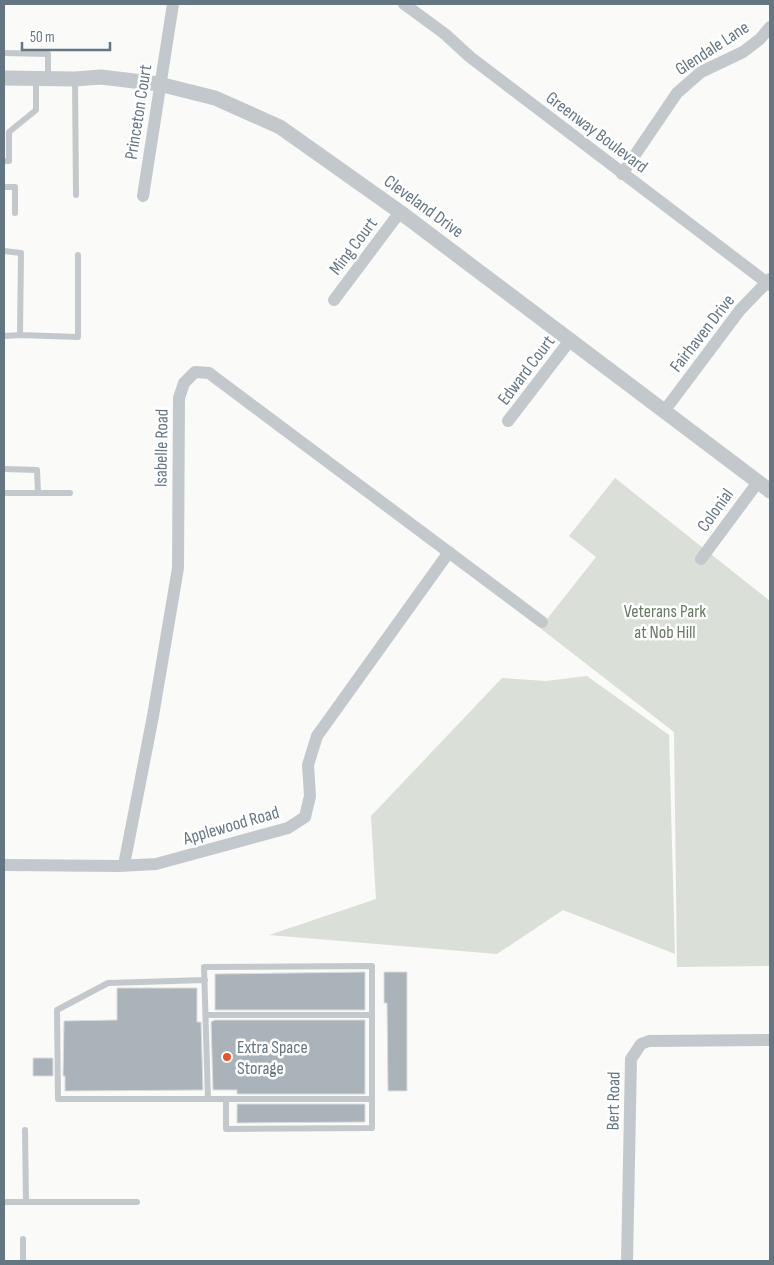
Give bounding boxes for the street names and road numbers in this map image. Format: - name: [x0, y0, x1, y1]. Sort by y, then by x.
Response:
- street label: Glendale Lane: [671, 17, 753, 80]
- street label: Princeton Court: [121, 63, 156, 161]
- street label: Greenway Boulevard: [542, 87, 652, 178]
- street label: Cleveland Drive: [380, 171, 468, 242]
- street label: Ming Court: [325, 213, 382, 279]
- street label: Fairhaven Drive: [666, 290, 739, 376]
- street label: Edward Court: [494, 331, 560, 409]
- street label: Isabelle Road: [150, 409, 173, 487]
- street label: Colonial: [693, 485, 738, 536]
- street label: Applewood Road: [180, 802, 282, 849]
- street label: Bert Road: [602, 1071, 625, 1131]

